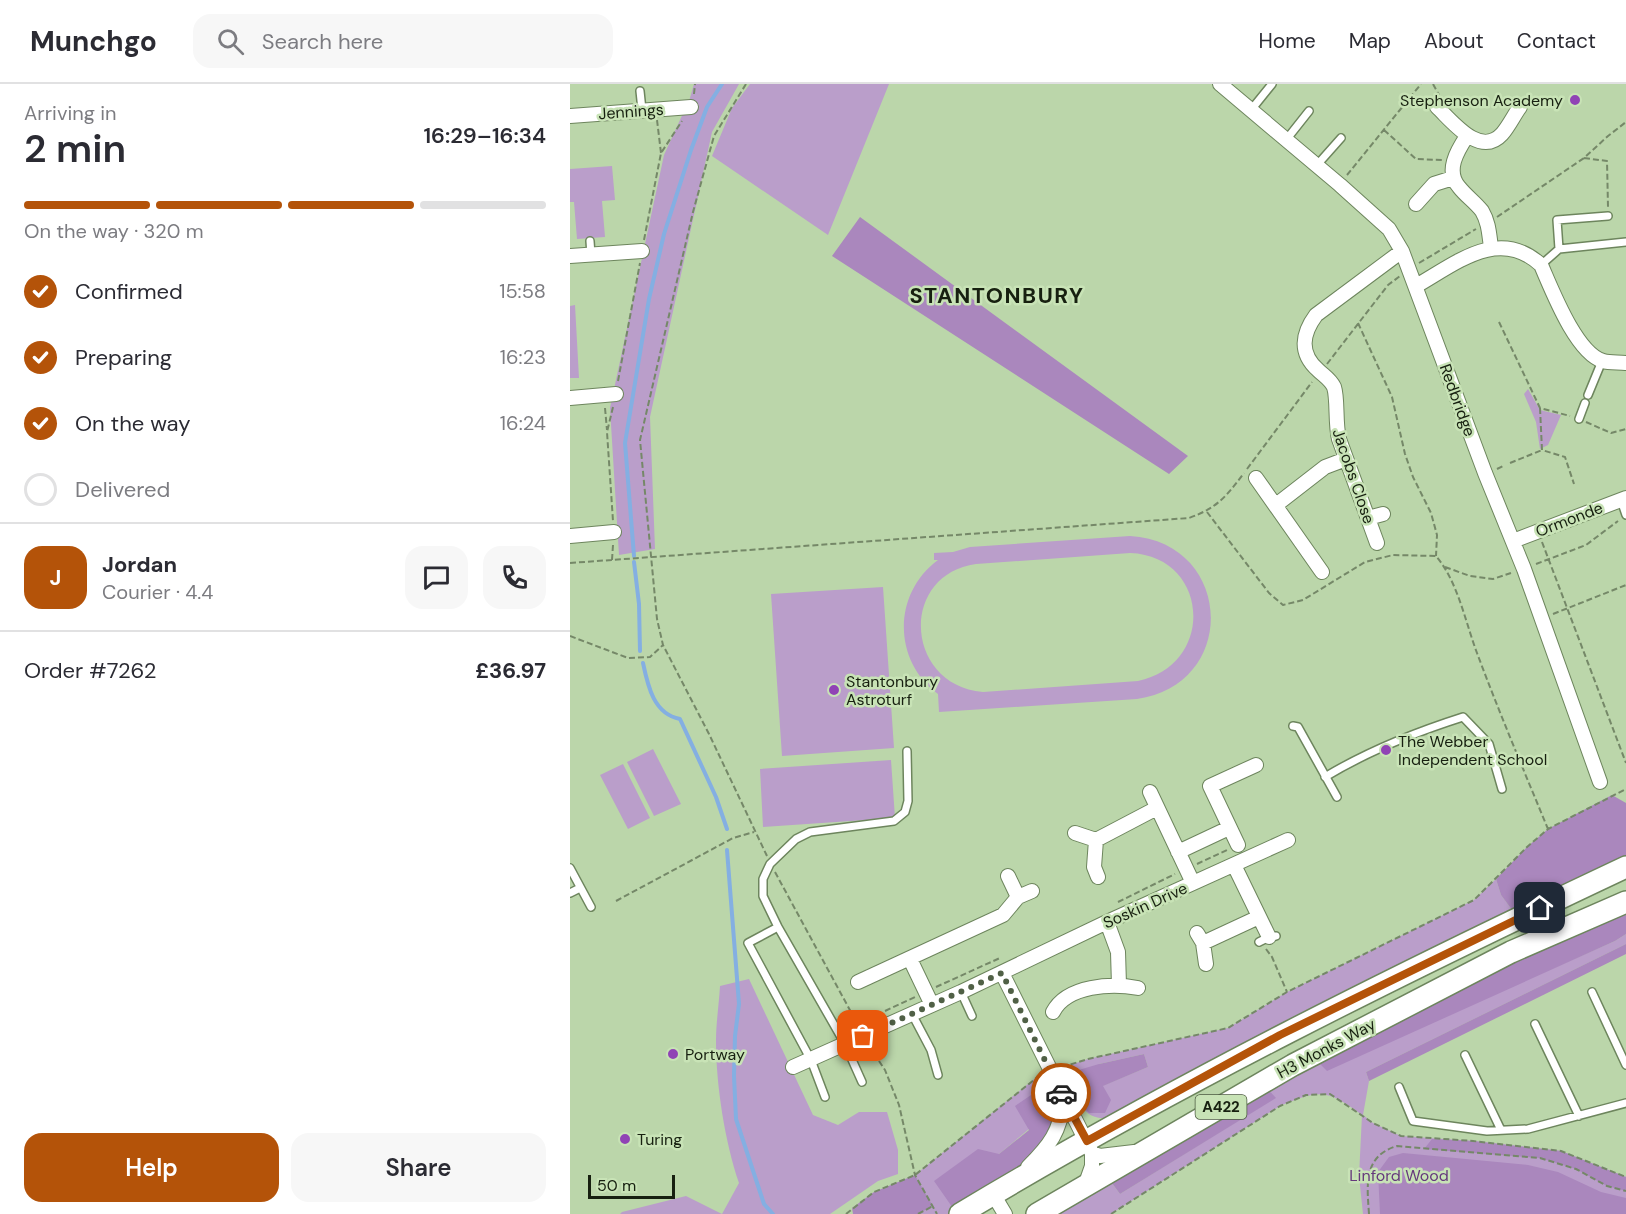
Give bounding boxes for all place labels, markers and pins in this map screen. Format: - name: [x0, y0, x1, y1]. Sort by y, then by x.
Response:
- place label: Stephenson Academy: [1400, 90, 1563, 111]
- marker: Stephenson Academy: [1568, 93, 1582, 107]
- place label: Stantonbury Astroturf: [846, 671, 938, 710]
- marker: Stantonbury Astroturf: [827, 683, 841, 697]
- place label: The Webber Independent School: [1398, 731, 1547, 770]
- marker: The Webber Independent School: [1379, 743, 1393, 757]
- pin: [1514, 882, 1565, 933]
- pin: [837, 1010, 888, 1061]
- place label: Portway: [685, 1044, 745, 1065]
- marker: Portway: [666, 1047, 680, 1061]
- place label: Turing: [637, 1129, 682, 1150]
- marker: Turing: [618, 1132, 632, 1146]

